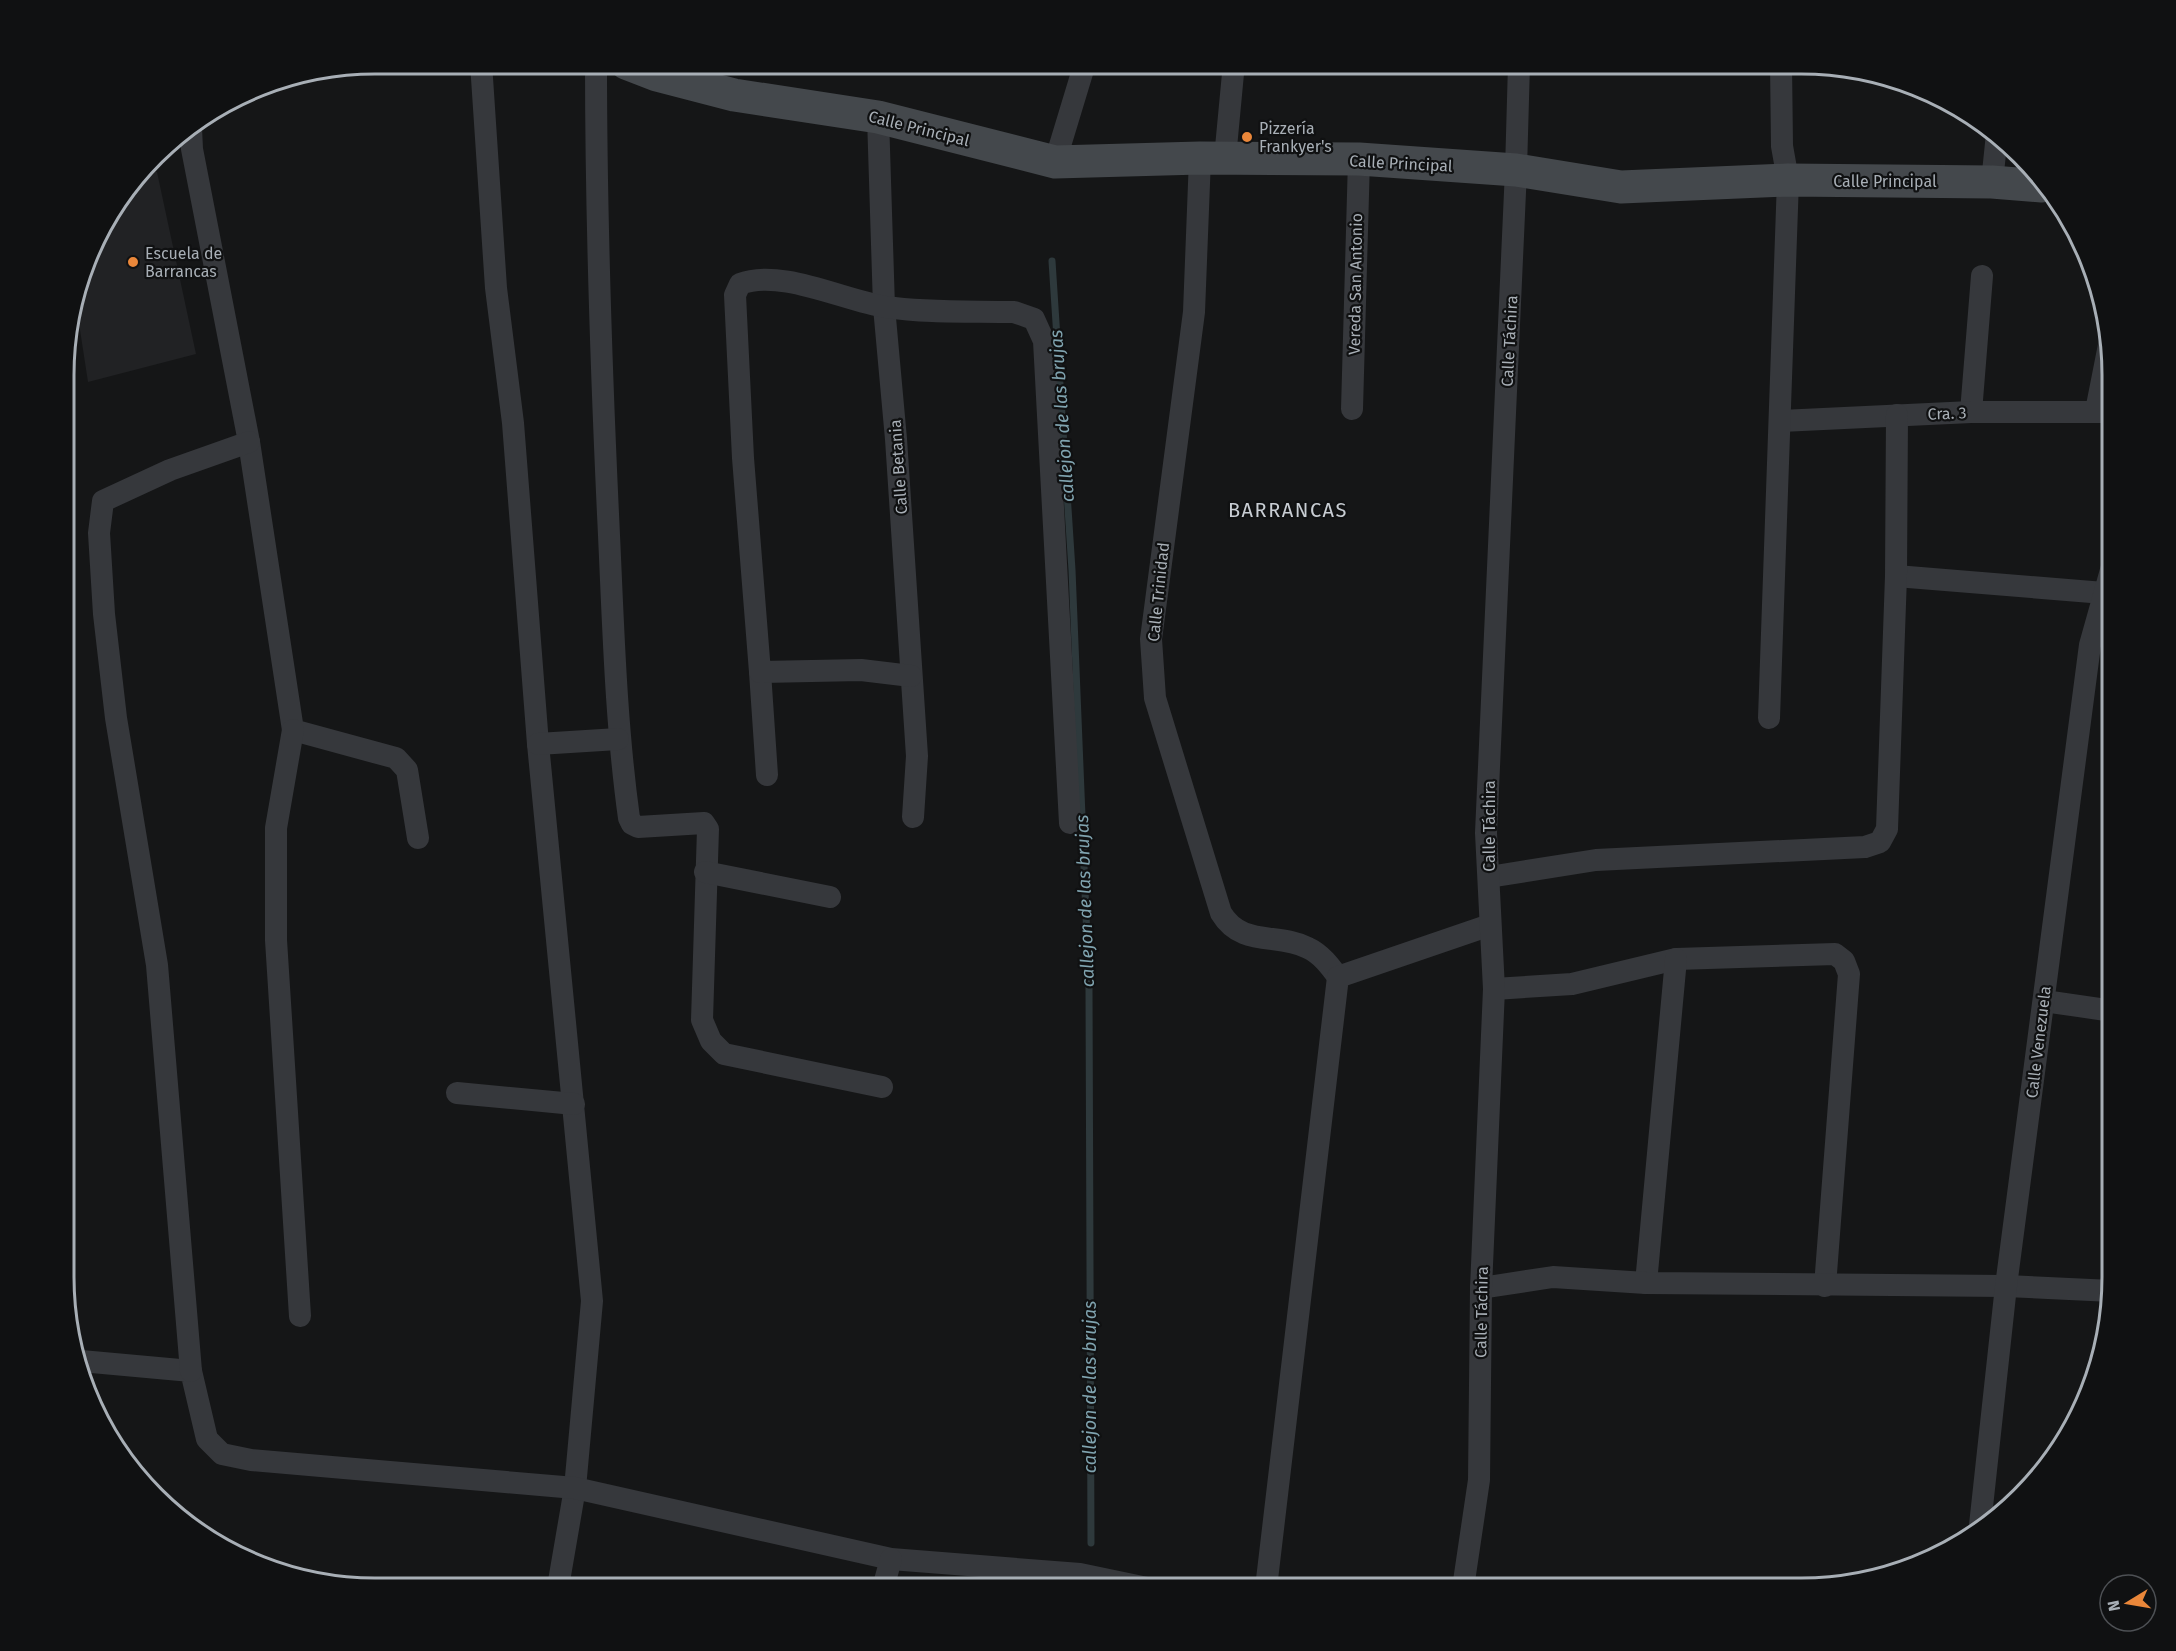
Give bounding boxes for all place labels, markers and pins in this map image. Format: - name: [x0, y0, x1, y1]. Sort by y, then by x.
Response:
- place label: Pizzería Frankyer's: [1259, 119, 1332, 156]
- marker: Pizzería Frankyer's: [1240, 130, 1254, 144]
- place label: Escuela de Barrancas: [145, 244, 222, 281]
- marker: Escuela de Barrancas: [126, 255, 140, 269]

